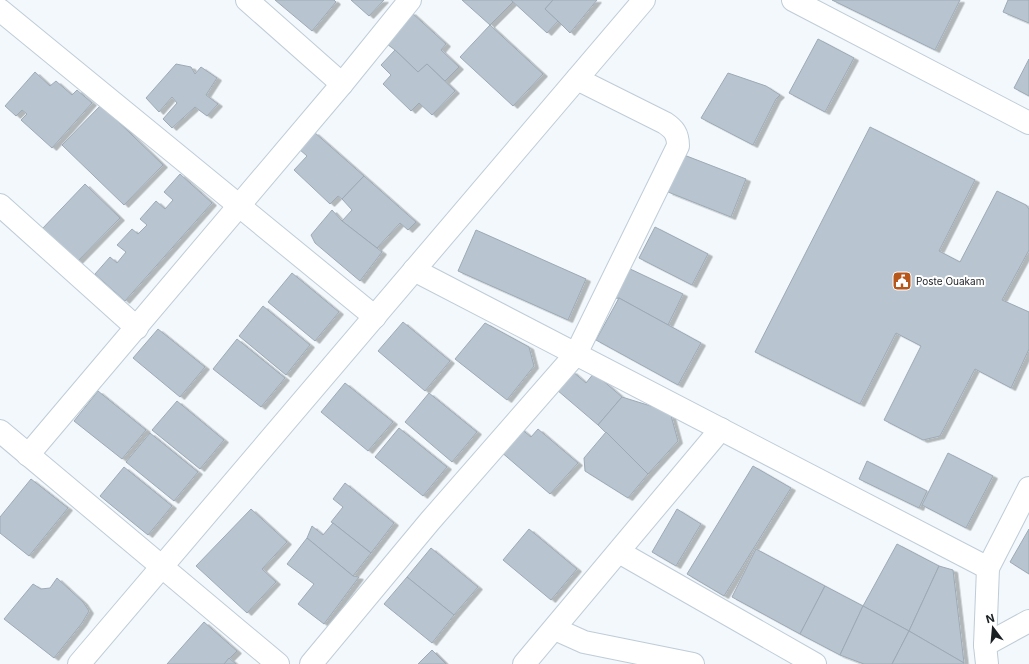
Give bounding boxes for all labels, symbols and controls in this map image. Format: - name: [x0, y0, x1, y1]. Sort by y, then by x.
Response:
- public building icon: Poste Ouakam: [891, 270, 913, 292]
- place label: Poste Ouakam: [916, 275, 984, 287]
- north arrow: [973, 608, 1013, 648]
- text: N: [984, 611, 996, 626]

